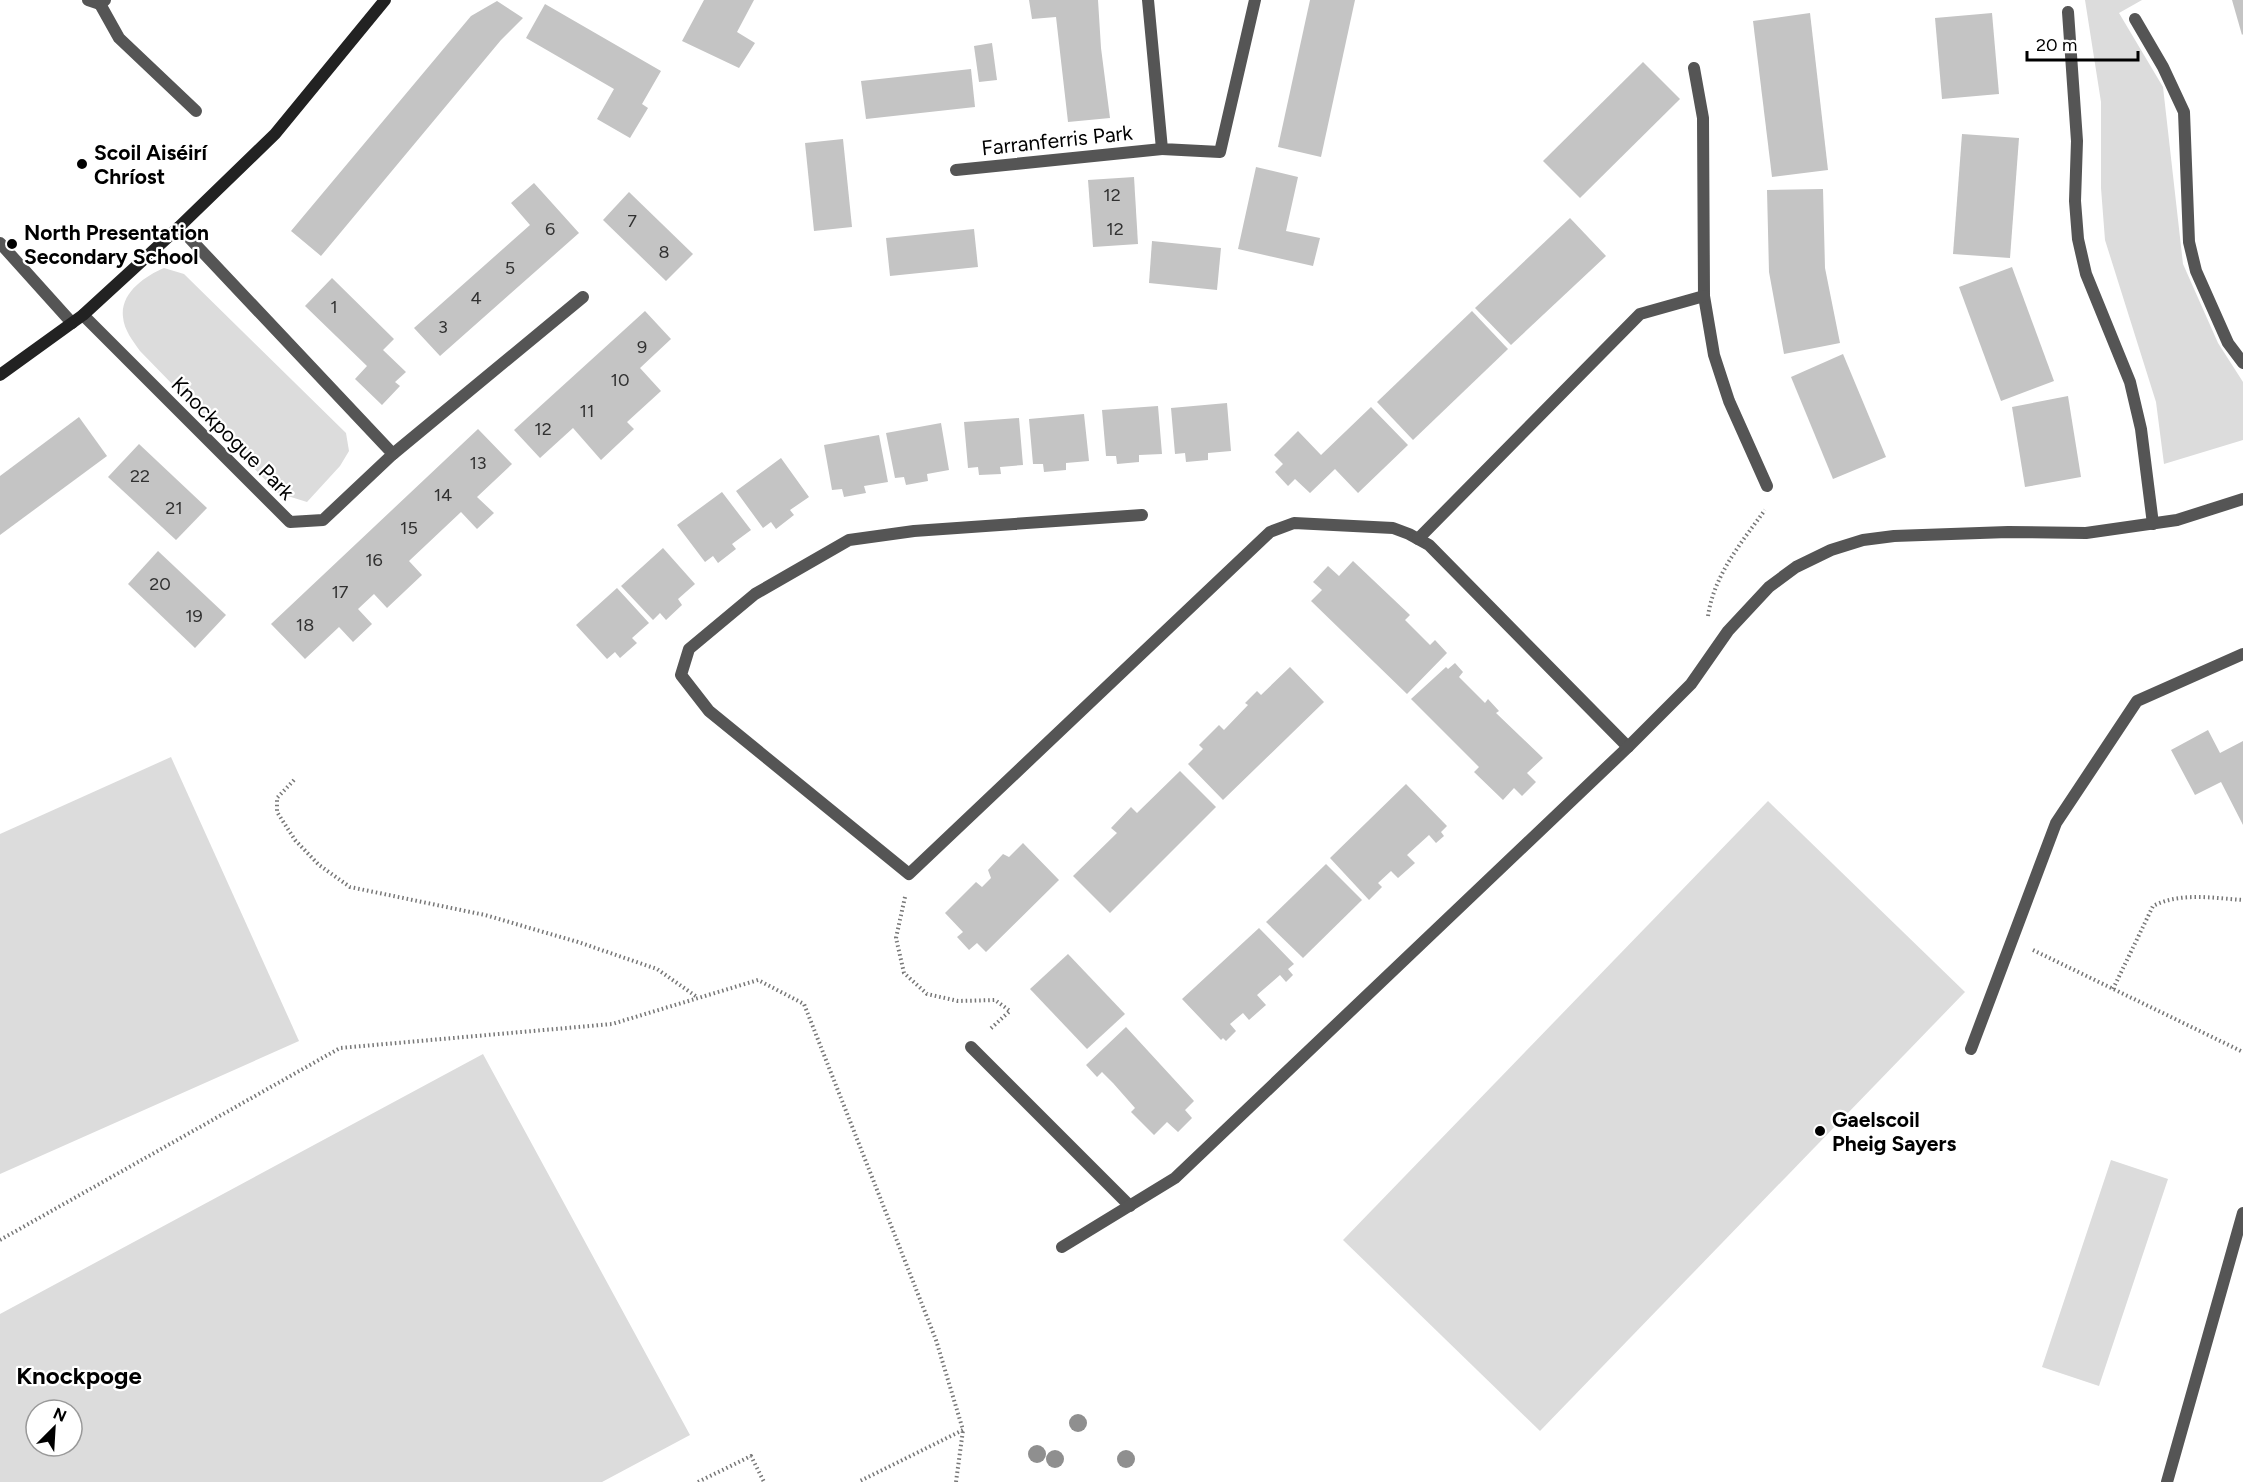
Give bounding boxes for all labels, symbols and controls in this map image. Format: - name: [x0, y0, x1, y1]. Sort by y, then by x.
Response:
- scale bar: [2027, 24, 2138, 62]
- text: 20 m: [2036, 34, 2077, 56]
- street label: Farranferris Park: [980, 120, 1135, 160]
- place label: Scoil Aiséirí Chríost: [94, 140, 209, 189]
- marker: Scoil Aiséirí Chríost: [75, 157, 89, 171]
- house number: 12: [1103, 184, 1121, 206]
- house number: 7: [627, 210, 637, 232]
- house number: 6: [545, 218, 555, 240]
- house number: 12: [1106, 218, 1124, 240]
- place label: North Presentation Secondary School: [24, 220, 209, 269]
- marker: North Presentation Secondary School: [5, 237, 19, 251]
- house number: 8: [658, 241, 670, 263]
- house number: 5: [505, 257, 515, 279]
- house number: 4: [470, 287, 482, 309]
- house number: 1: [330, 296, 338, 318]
- house number: 3: [438, 316, 448, 338]
- house number: 9: [637, 336, 647, 358]
- house number: 10: [611, 369, 629, 391]
- street label: Knockpogue Park: [166, 371, 300, 505]
- house number: 11: [580, 400, 594, 422]
- house number: 12: [534, 418, 552, 440]
- house number: 13: [469, 452, 487, 474]
- house number: 22: [130, 465, 150, 487]
- house number: 14: [434, 484, 452, 506]
- house number: 21: [165, 497, 183, 519]
- house number: 15: [400, 517, 418, 539]
- house number: 16: [365, 549, 383, 571]
- house number: 20: [149, 573, 171, 595]
- house number: 17: [331, 581, 349, 603]
- house number: 19: [185, 605, 203, 627]
- house number: 18: [296, 614, 314, 636]
- place label: Gaelscoil Pheig Sayers: [1832, 1107, 1956, 1156]
- marker: Gaelscoil Pheig Sayers: [1813, 1124, 1827, 1138]
- district label: Knockpoge: [16, 1361, 142, 1390]
- north arrow: [24, 1398, 84, 1458]
- text: N: [50, 1404, 69, 1426]

